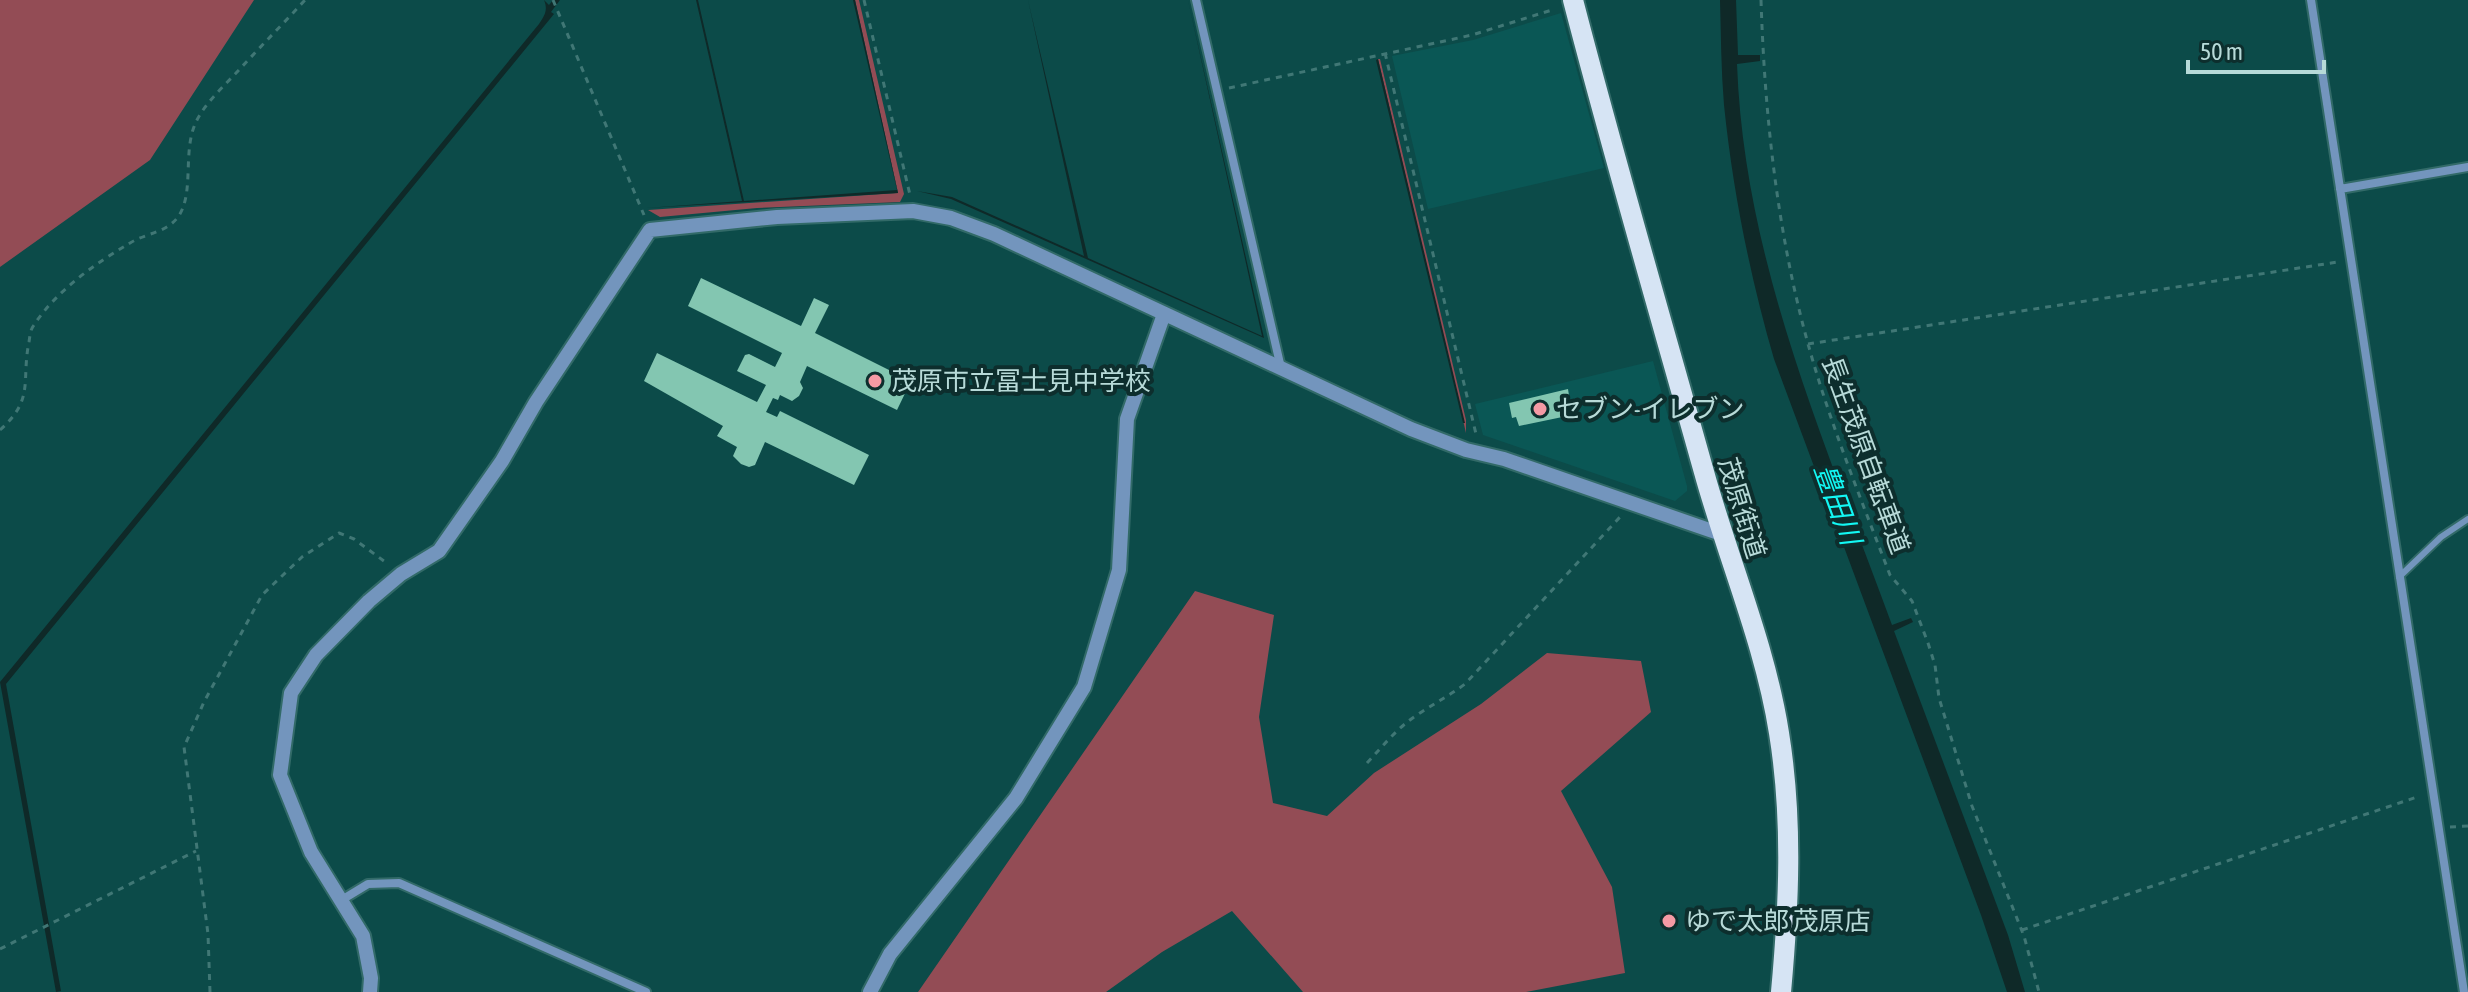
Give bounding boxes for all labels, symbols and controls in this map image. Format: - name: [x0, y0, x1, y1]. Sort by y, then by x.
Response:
- scale bar: [2188, 24, 2324, 74]
- text: 50 m: [2200, 38, 2243, 65]
- street label: 長生茂原自転車道: [1816, 352, 1916, 558]
- place label: 茂原市立冨士見中学校: [891, 366, 1151, 396]
- marker: 茂原市立冨士見中学校: [866, 372, 884, 390]
- place label: セブン-イレブン: [1556, 394, 1745, 424]
- marker: セブン-イレブン: [1531, 400, 1549, 418]
- street label: 茂原街道: [1712, 454, 1772, 562]
- water label: 豊田川: [1809, 459, 1868, 552]
- place label: ゆで太郎 茂原店: [1685, 906, 1871, 936]
- marker: ゆで太郎 茂原店: [1660, 912, 1678, 930]

